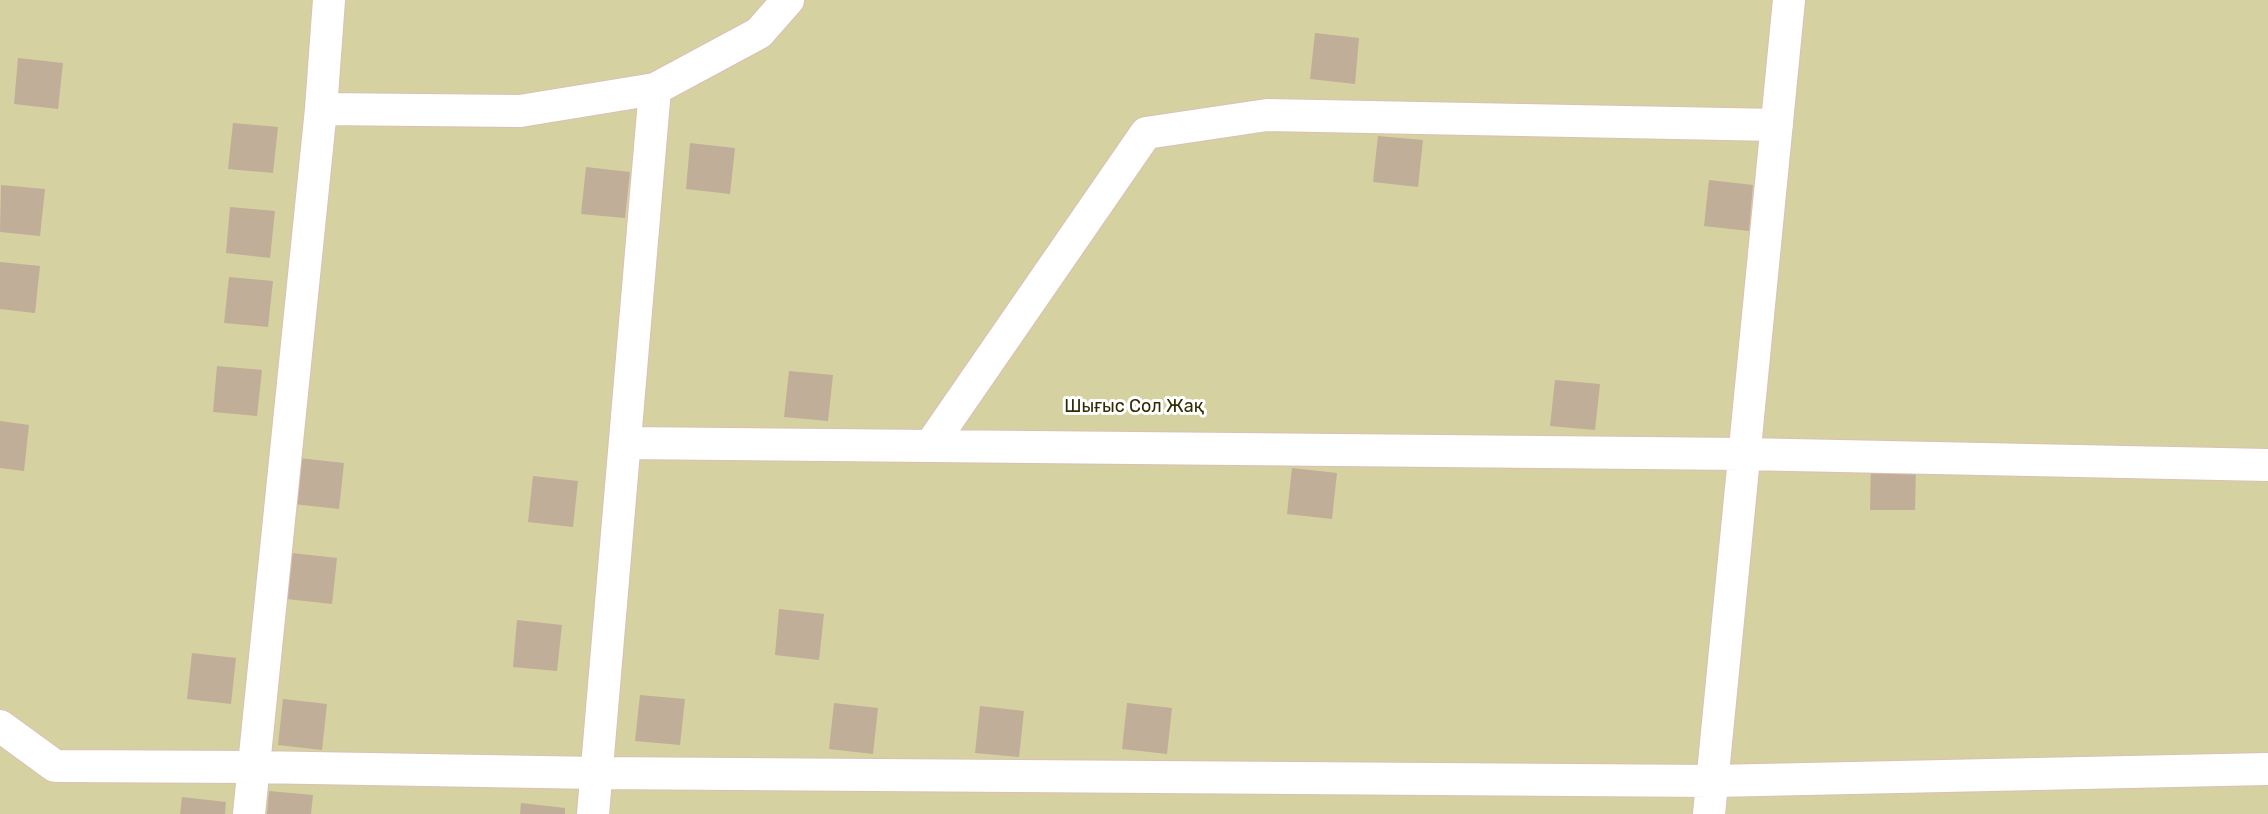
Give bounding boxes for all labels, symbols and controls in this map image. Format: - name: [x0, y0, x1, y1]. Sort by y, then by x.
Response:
- park label: Шығыс Сол Жақ: [1064, 396, 1204, 418]

